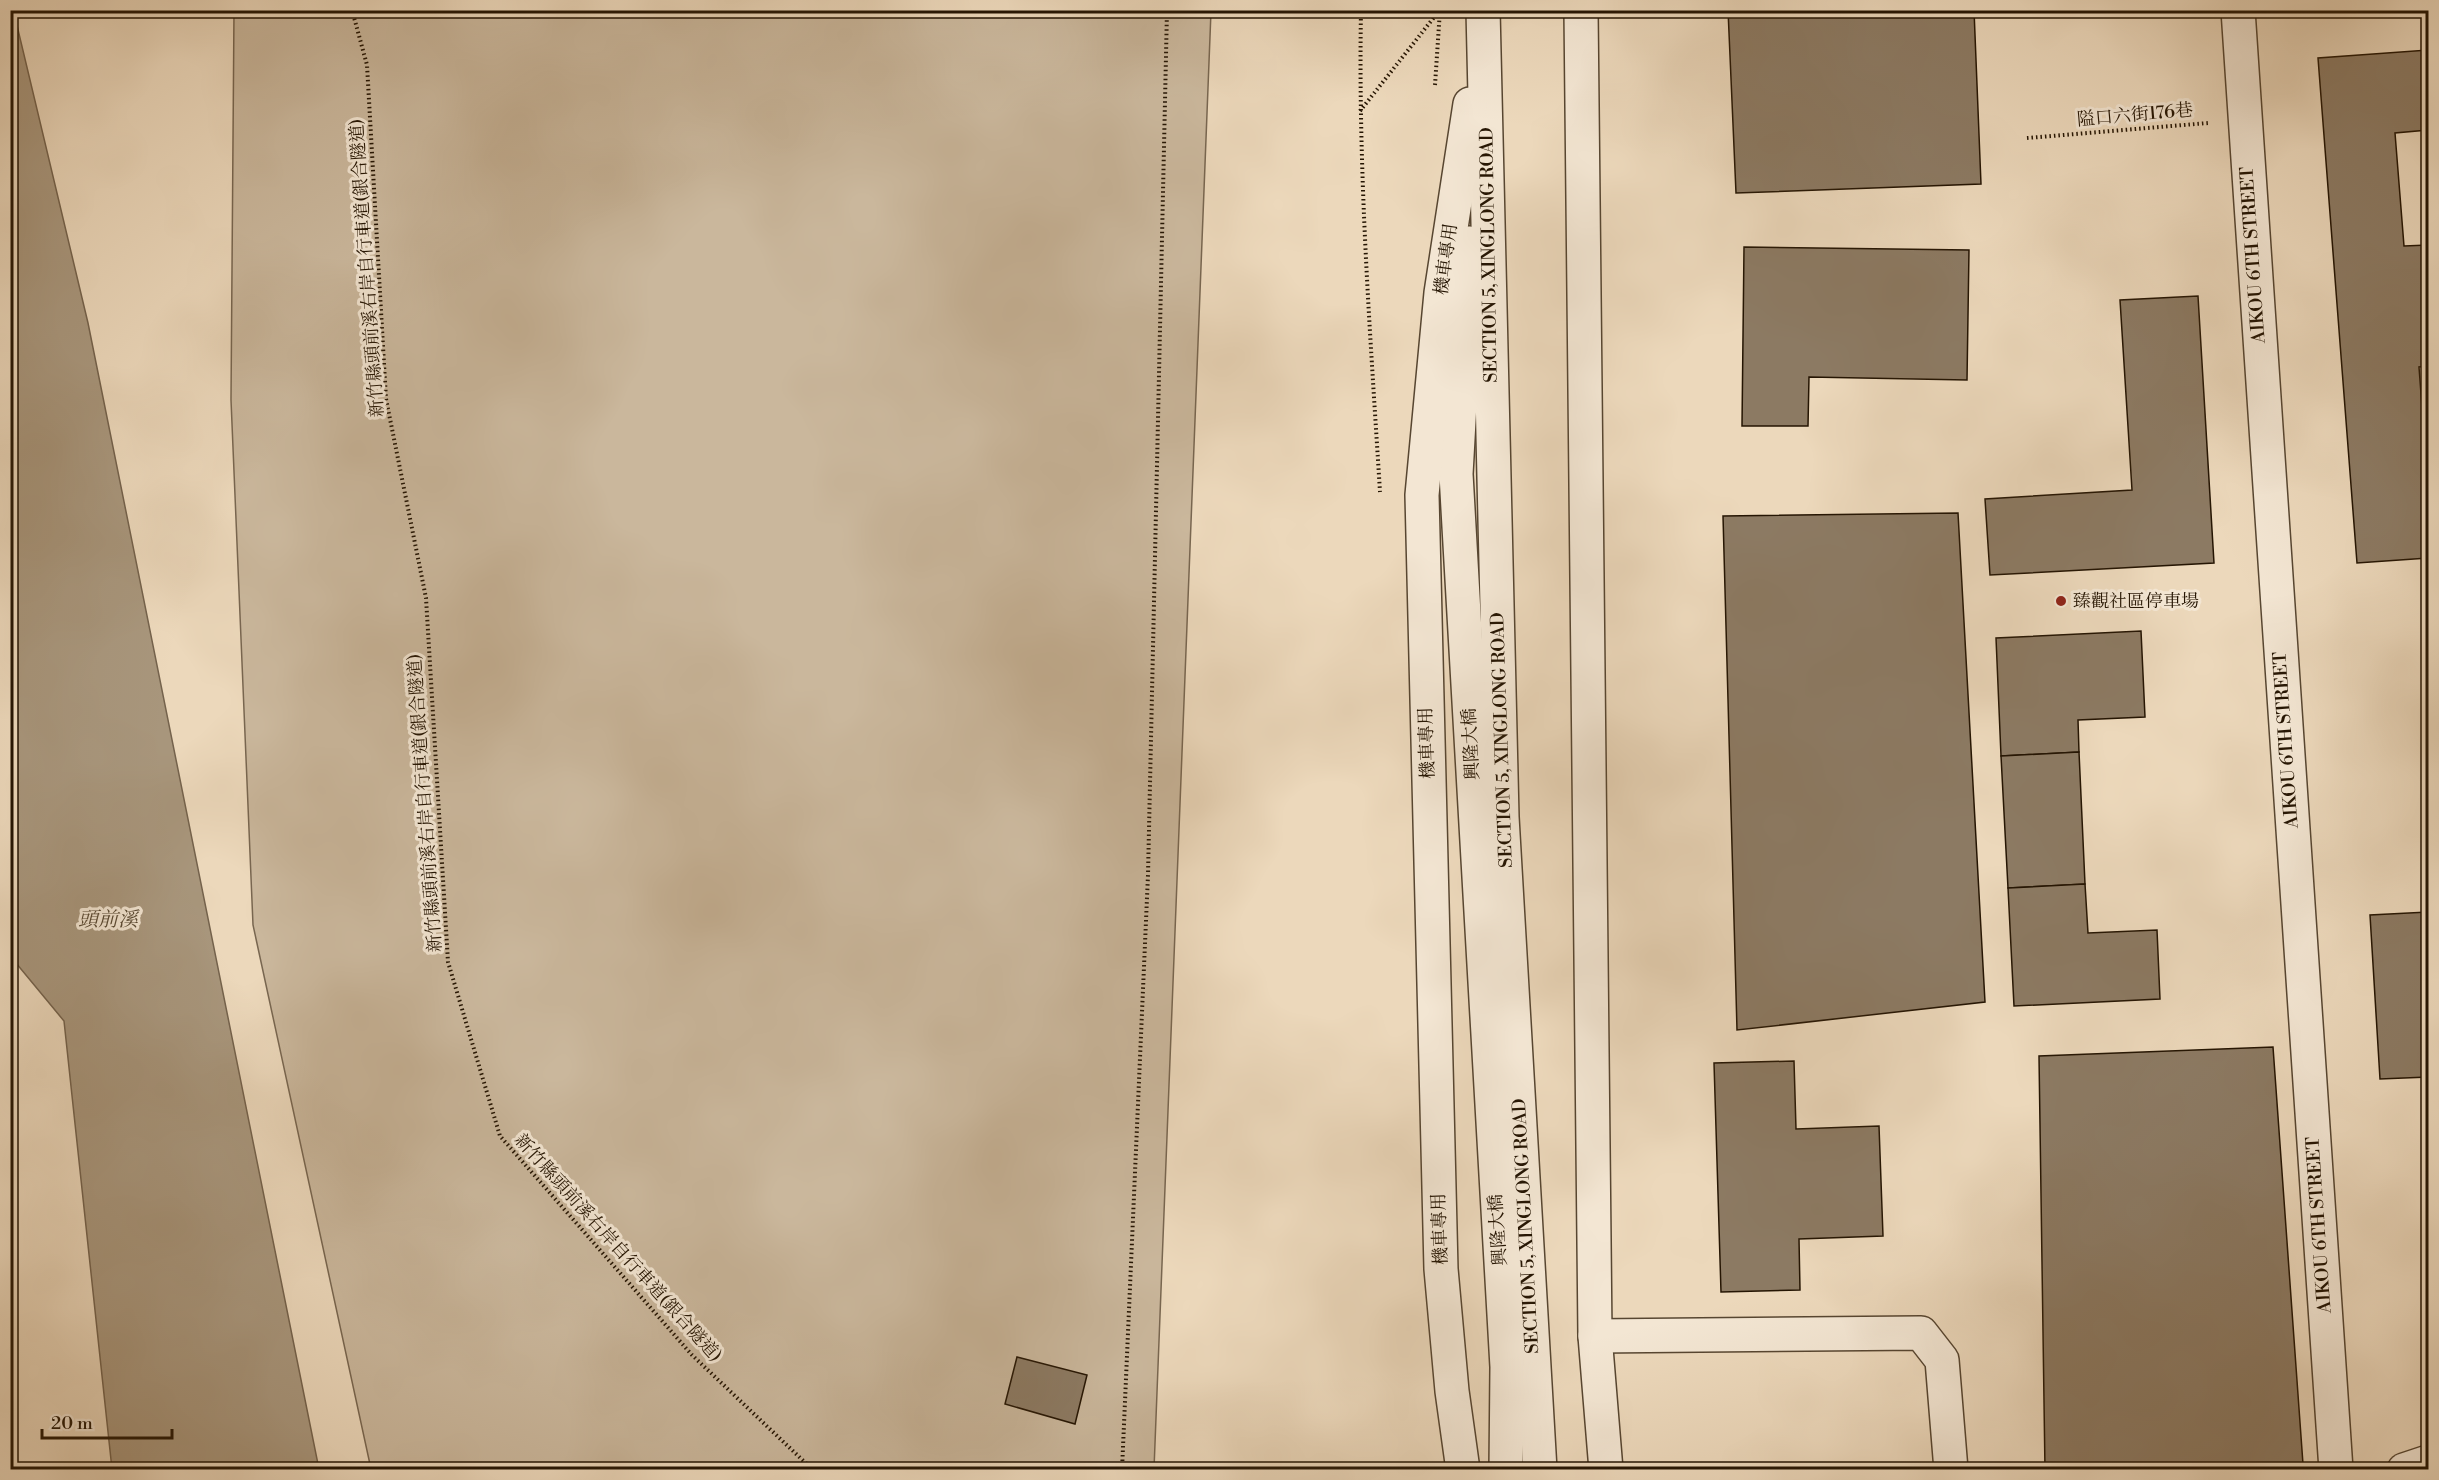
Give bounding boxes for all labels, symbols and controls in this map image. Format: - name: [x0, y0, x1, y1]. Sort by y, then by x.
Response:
- street label: 隘口六街176巷: [2076, 98, 2194, 132]
- street label: 新竹縣頭前溪右岸自行車道(銀合隧道): [345, 118, 389, 418]
- street label: SECTION 5, XINGLONG ROAD: [1475, 127, 1503, 383]
- street label: AIKOU 6TH STREET: [2235, 166, 2271, 345]
- street label: 機車專用: [1430, 222, 1462, 296]
- place label: 臻觀社區停車場: [2073, 590, 2199, 613]
- marker: 臻觀社區停車場: [2054, 594, 2068, 608]
- street label: SECTION 5, XINGLONG ROAD: [1486, 612, 1518, 868]
- street label: AIKOU 6TH STREET: [2268, 651, 2304, 830]
- street label: 新竹縣頭前溪右岸自行車道(銀合隧道): [403, 653, 447, 953]
- street label: 機車專用: [1414, 707, 1440, 779]
- street label: 興隆大橋: [1458, 707, 1484, 781]
- water label: 頭前溪: [78, 908, 140, 933]
- street label: SECTION 5, XINGLONG ROAD: [1508, 1098, 1544, 1354]
- street label: 新竹縣頭前溪右岸自行車道(銀合隧道): [509, 1129, 727, 1367]
- street label: AIKOU 6TH STREET: [2301, 1136, 2337, 1315]
- street label: 機車專用: [1427, 1193, 1453, 1265]
- street label: 興隆大橋: [1484, 1193, 1512, 1267]
- scale bar: [42, 1402, 172, 1440]
- text: 20 m: [51, 1412, 93, 1435]

